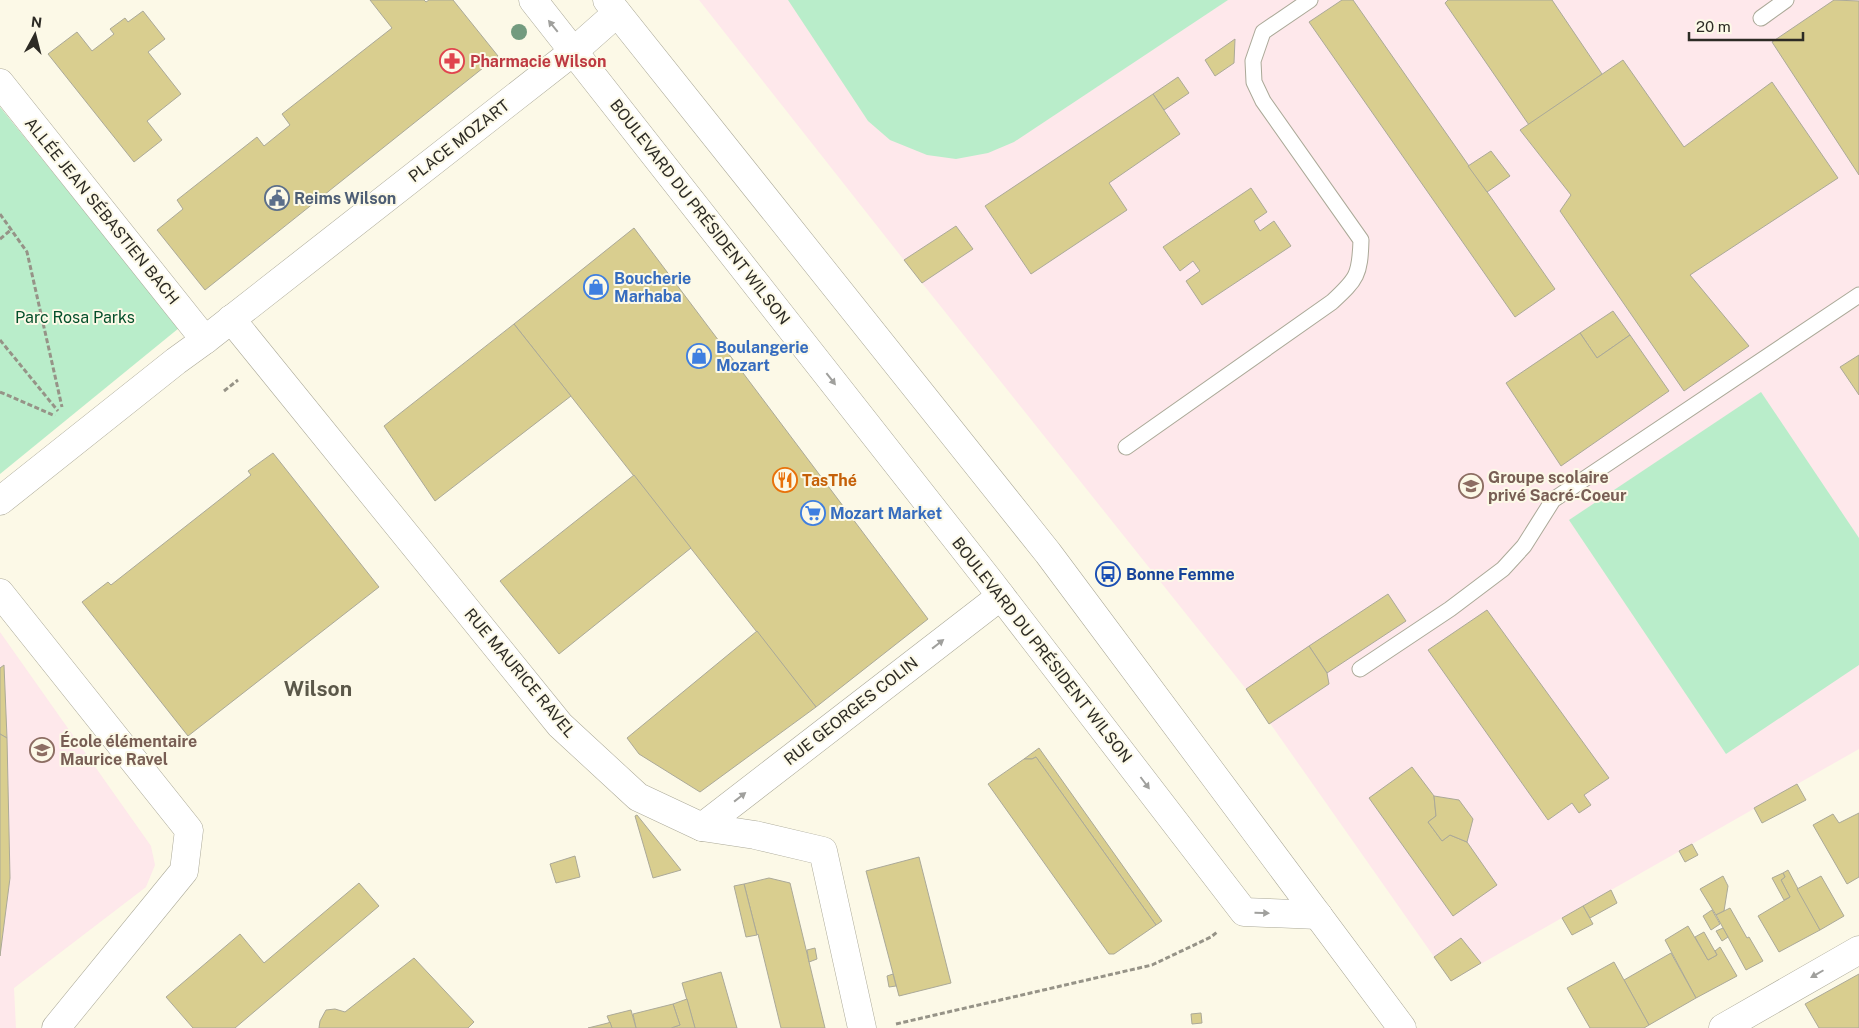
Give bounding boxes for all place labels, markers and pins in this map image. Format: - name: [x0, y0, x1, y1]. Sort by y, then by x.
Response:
- pharmacy icon: Pharmacie Wilson: [439, 48, 465, 74]
- place label: Pharmacie Wilson: [470, 52, 606, 71]
- public building icon: Reims Wilson: [264, 185, 290, 211]
- place label: Reims Wilson: [294, 189, 396, 208]
- place label: Boucherie Marhaba: [614, 269, 691, 306]
- shop icon: Boucherie Marhaba: [583, 274, 609, 300]
- place label: Boulangerie Mozart: [716, 338, 809, 375]
- shop icon: Boulangerie Mozart: [686, 343, 712, 369]
- restaurant icon: TasThé: [772, 467, 798, 493]
- place label: Groupe scolaire privé Sacré-Coeur: [1488, 468, 1627, 505]
- place label: TasThé: [802, 471, 857, 490]
- school or university icon: Groupe scolaire privé Sacré-Coeur: [1458, 473, 1484, 499]
- supermarket icon: Mozart Market: [800, 500, 826, 526]
- place label: Mozart Market: [830, 504, 943, 523]
- bus stop icon: Bonne Femme: [1095, 561, 1121, 587]
- place label: Bonne Femme: [1126, 565, 1235, 584]
- place label: École élémentaire Maurice Ravel: [60, 731, 197, 769]
- school or university icon: École élémentaire Maurice Ravel: [29, 737, 55, 763]

